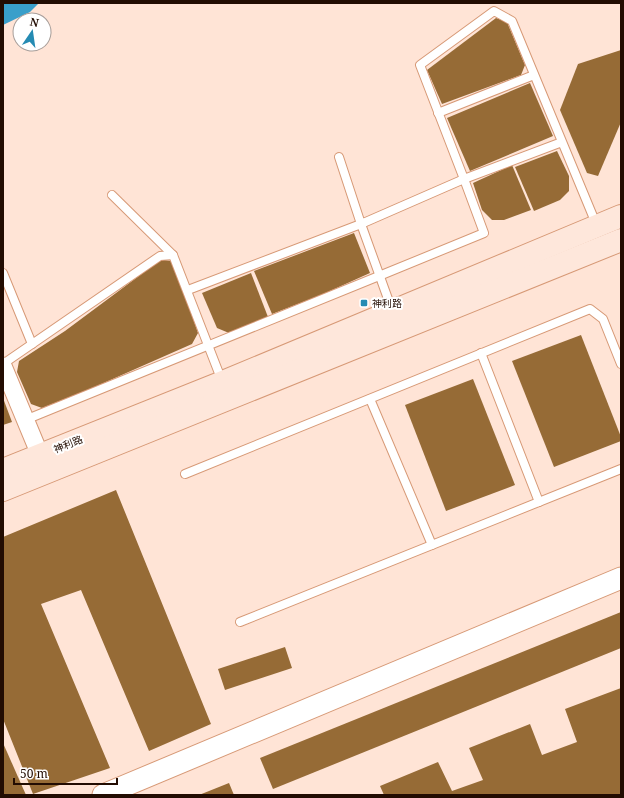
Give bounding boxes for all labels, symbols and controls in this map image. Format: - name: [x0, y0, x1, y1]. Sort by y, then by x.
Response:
- north arrow: [12, 12, 52, 52]
- text: N: [28, 13, 41, 30]
- place label: 神利路: [372, 296, 402, 310]
- marker: 神利路: [359, 298, 369, 308]
- street label: 神利路: [51, 432, 85, 456]
- scale bar: [14, 760, 117, 786]
- text: 50 m: [20, 765, 48, 782]

